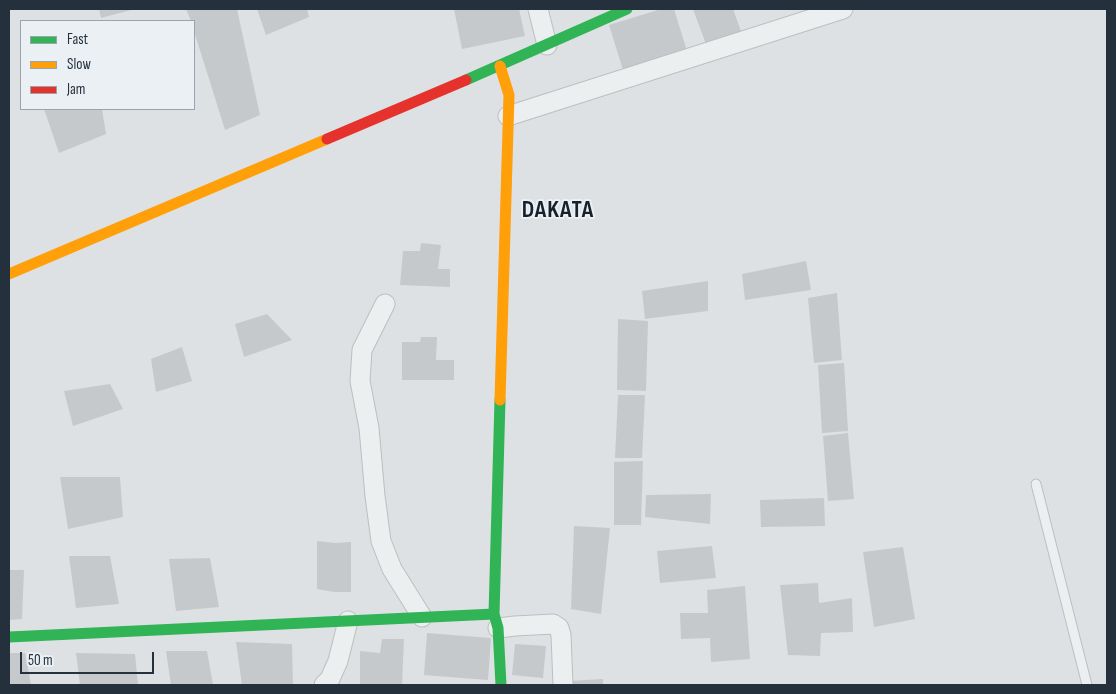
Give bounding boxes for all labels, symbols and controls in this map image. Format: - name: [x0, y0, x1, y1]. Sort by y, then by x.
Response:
- legend: [20, 20, 195, 110]
- text: Fast: [67, 30, 88, 49]
- text: Slow: [67, 55, 91, 74]
- text: Jam: [67, 80, 85, 99]
- district label: DAKATA: [521, 197, 595, 225]
- scale bar: [22, 642, 156, 674]
- text: 50 m: [28, 651, 53, 670]

